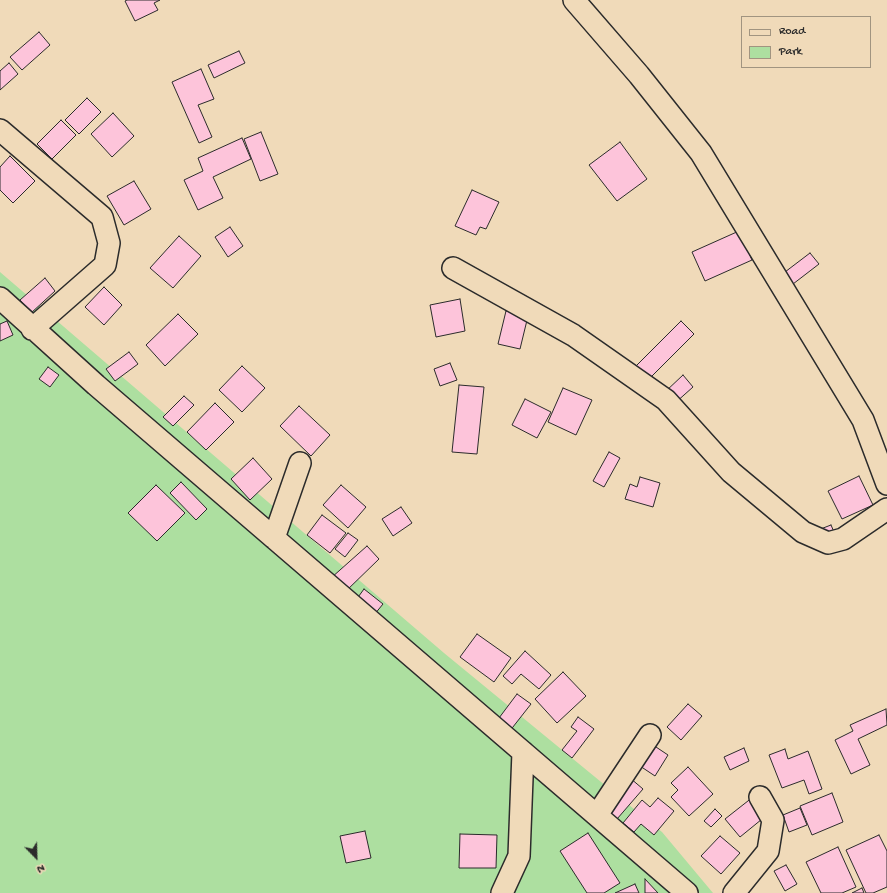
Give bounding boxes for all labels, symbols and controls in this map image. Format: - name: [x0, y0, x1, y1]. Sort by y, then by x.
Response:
- legend: [741, 16, 871, 68]
- text: Road: [779, 25, 805, 39]
- text: Park: [779, 45, 802, 59]
- north arrow: [16, 837, 56, 877]
- text: N: [35, 861, 46, 875]

